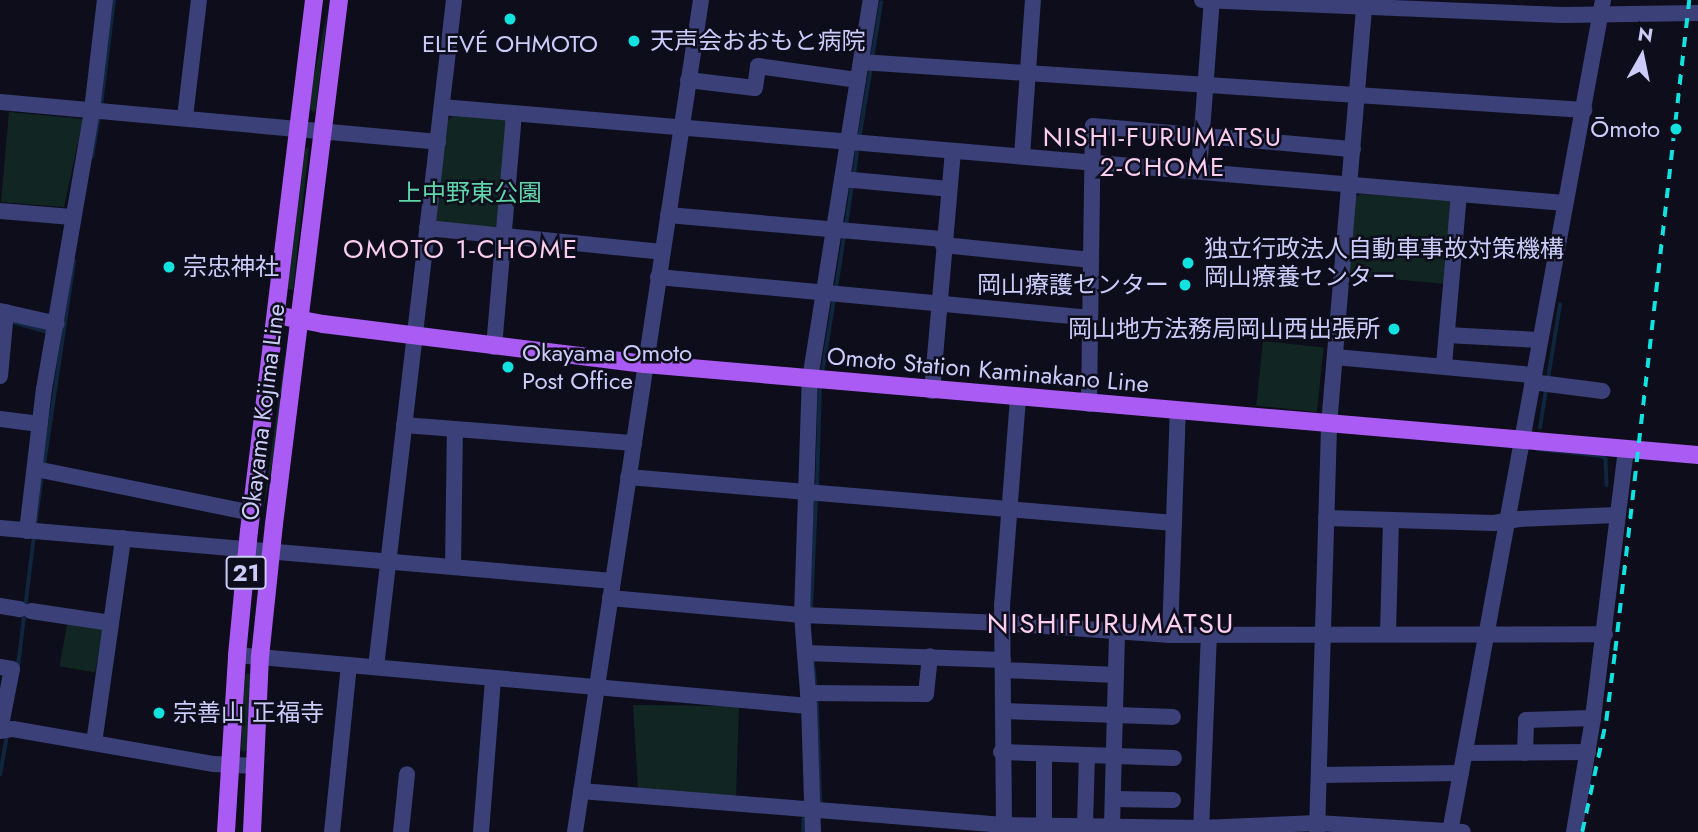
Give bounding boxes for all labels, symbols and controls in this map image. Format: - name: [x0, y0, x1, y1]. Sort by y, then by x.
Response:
- marker: ELEVÉ OHMOTO: [502, 11, 518, 27]
- text: N: [1636, 20, 1655, 49]
- north arrow: [1607, 21, 1677, 91]
- place label: 天声会おおもと病院: [650, 27, 866, 55]
- place label: ELEVÉ OHMOTO: [422, 30, 598, 58]
- marker: 天声会おおもと病院: [624, 31, 644, 51]
- place label: Ōmoto: [1590, 115, 1660, 143]
- marker: Ōmoto: [1666, 119, 1686, 139]
- district label: NISHI-FURUMATSU 2-CHOME: [1045, 122, 1281, 184]
- park label: 上中野東公園: [398, 179, 542, 207]
- district label: OMOTO 1-CHOME: [345, 234, 577, 266]
- place label: 独立行政法人自動車事故対策機構 岡山療養センター: [1204, 235, 1564, 291]
- place label: 宗忠神社: [183, 253, 279, 281]
- marker: 独立行政法人自動車事故対策機構 岡山療養センター: [1178, 253, 1198, 273]
- marker: 宗忠神社: [161, 259, 177, 275]
- place label: 岡山療護センター: [977, 271, 1169, 299]
- marker: 岡山療護センター: [1175, 275, 1195, 295]
- street label: Okayama Kojima Line: [235, 302, 291, 522]
- place label: 岡山地方法務局岡山西出張所: [1068, 315, 1380, 343]
- marker: 岡山地方法務局岡山西出張所: [1386, 321, 1402, 337]
- place label: Okayama Omoto Post Office: [522, 339, 692, 395]
- street label: Omoto Station Kaminakano Line: [826, 342, 1150, 398]
- marker: Okayama Omoto Post Office: [500, 359, 516, 375]
- road number: 21: [225, 554, 267, 593]
- district label: NISHIFURUMATSU: [988, 607, 1234, 641]
- place label: 宗善山 正福寺: [173, 699, 324, 727]
- marker: 宗善山 正福寺: [151, 705, 167, 721]

